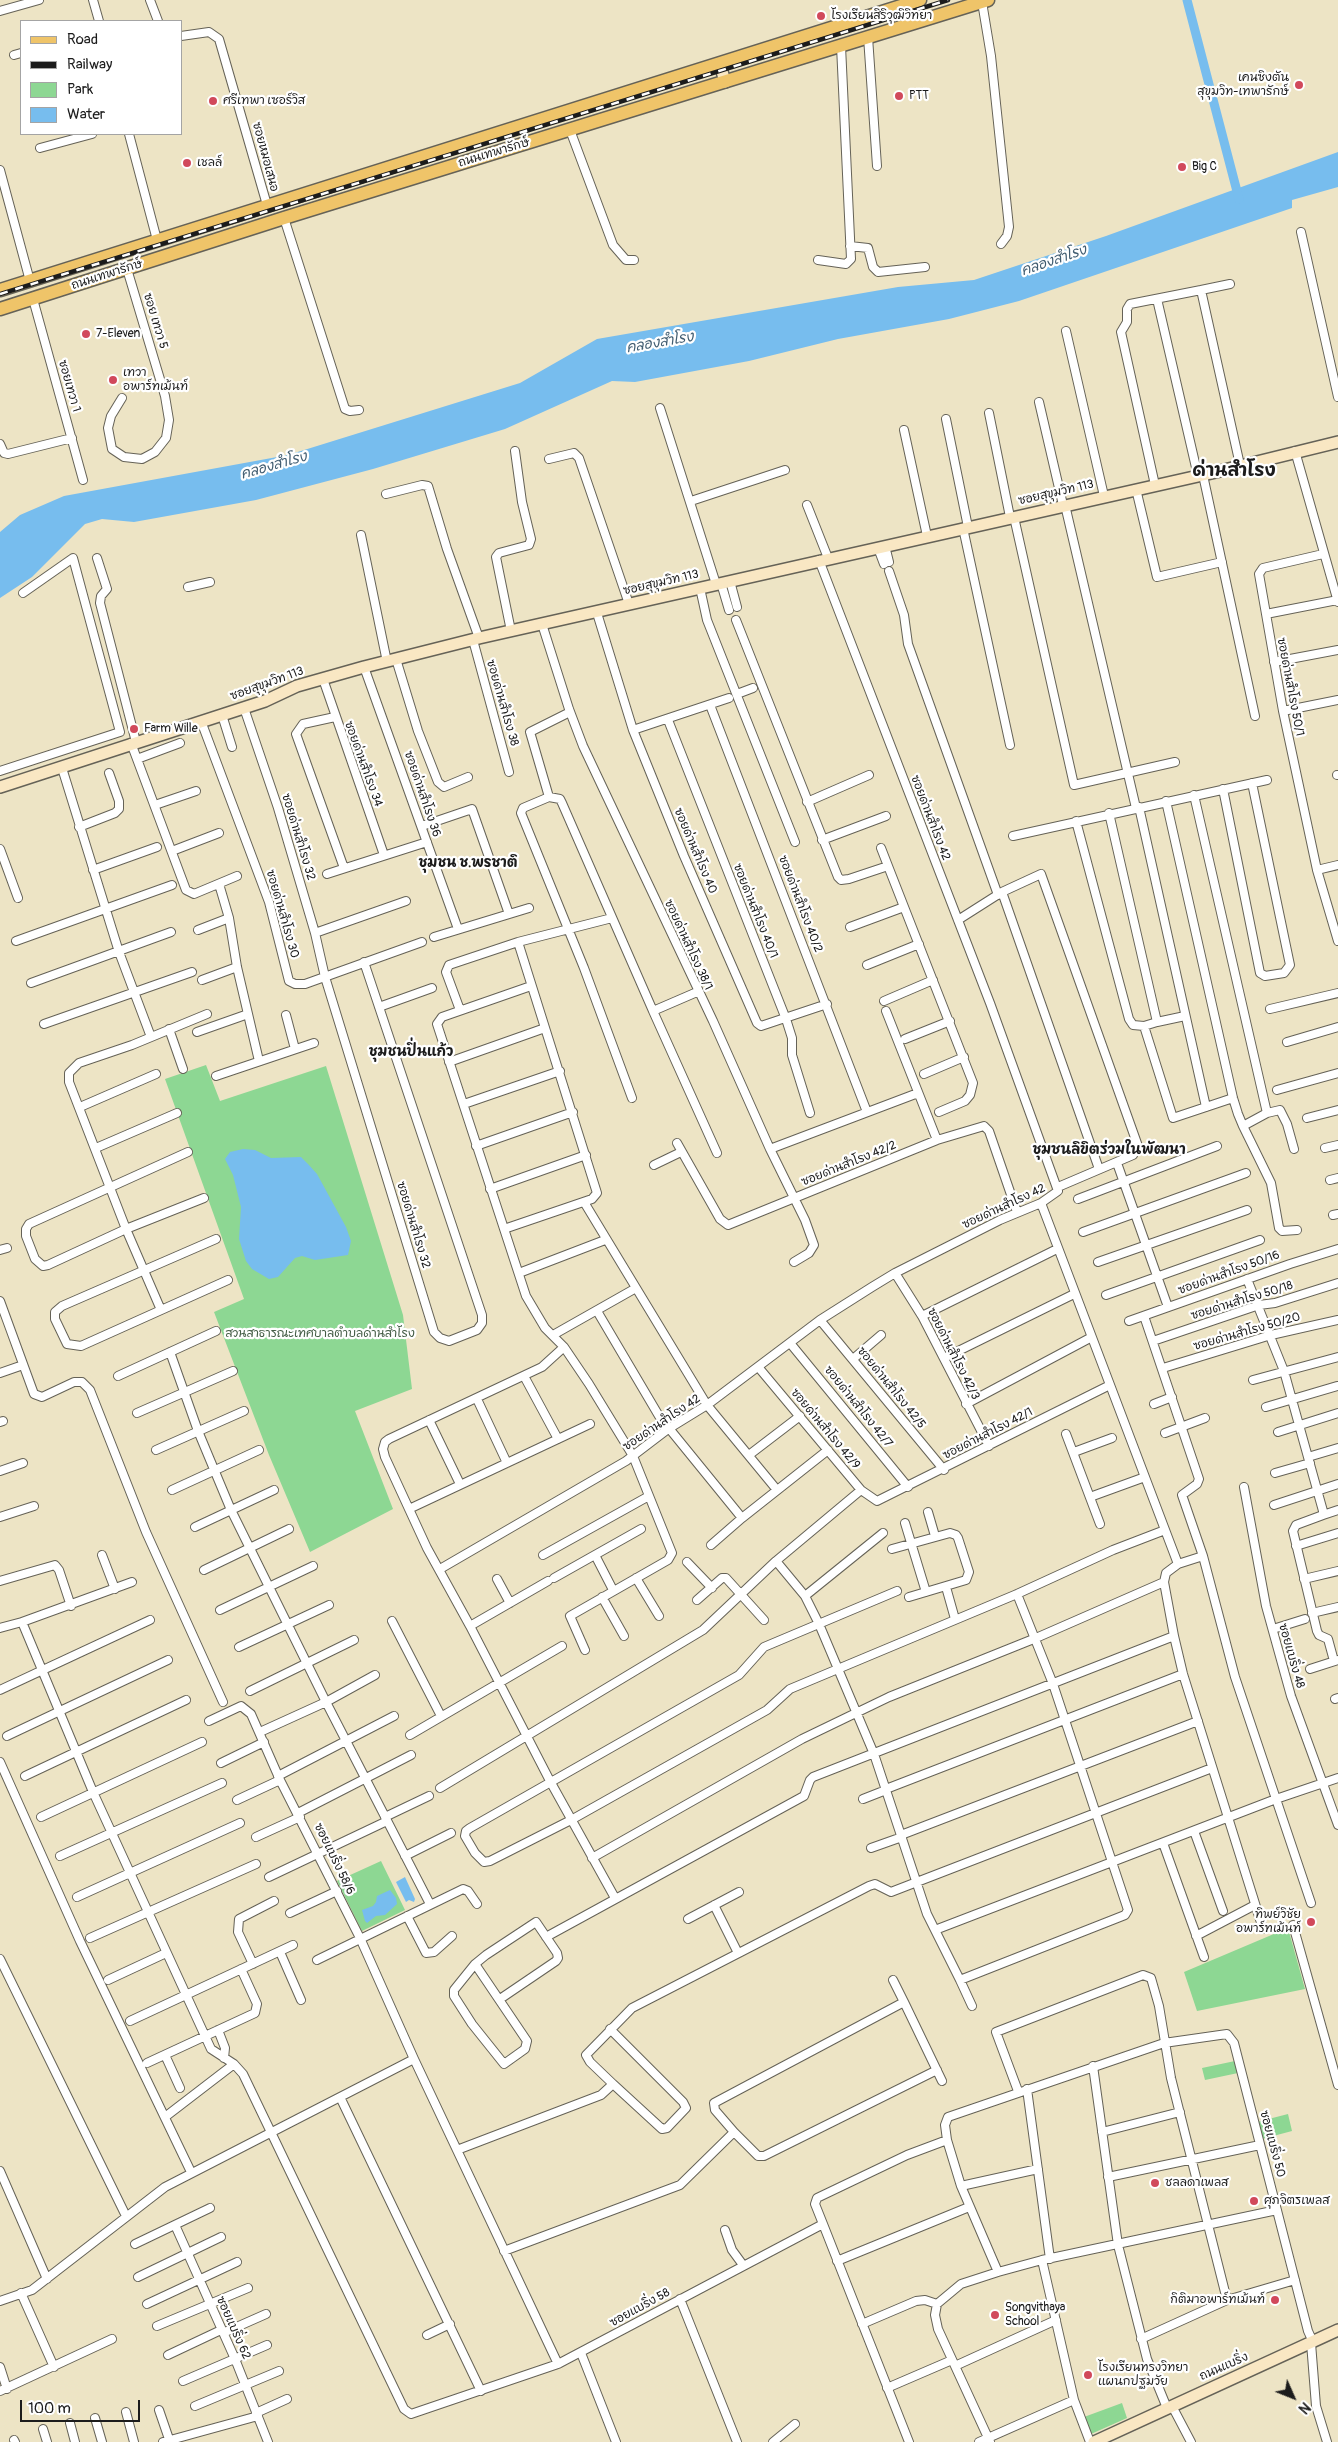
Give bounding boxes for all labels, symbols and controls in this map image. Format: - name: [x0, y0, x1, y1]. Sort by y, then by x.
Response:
- place label: โรงเรียนสิริวุฒิวิทยา: [831, 9, 932, 23]
- marker: โรงเรียนสิริวุฒิวิทยา: [815, 10, 827, 22]
- legend: [20, 20, 182, 135]
- text: Road: [67, 30, 98, 49]
- text: Railway: [67, 55, 112, 74]
- place label: เคนซิงตัน สุขุมวิท-เทพารักษ์: [1197, 71, 1289, 99]
- marker: เคนซิงตัน สุขุมวิท-เทพารักษ์: [1293, 79, 1305, 91]
- text: Park: [67, 80, 93, 99]
- place label: PTT: [909, 89, 929, 103]
- marker: PTT: [893, 90, 905, 102]
- place label: ศรีเทพา เซอร์วิส: [223, 94, 305, 108]
- marker: ศรีเทพา เซอร์วิส: [207, 95, 219, 107]
- text: Water: [67, 105, 105, 124]
- street label: ซอยหมอเสนอ: [249, 121, 281, 193]
- street label: ถนนเทพารักษ์: [457, 135, 531, 171]
- place label: เชลล์: [197, 156, 222, 170]
- marker: เชลล์: [181, 157, 193, 169]
- place label: Big C: [1192, 160, 1217, 174]
- marker: Big C: [1176, 161, 1188, 173]
- water label: คลองสำโรง: [1019, 242, 1089, 280]
- street label: ถนนเทพารักษ์: [70, 257, 144, 293]
- street label: ซอย เทวา 5: [140, 291, 170, 351]
- place label: 7-Eleven: [96, 327, 140, 341]
- marker: 7-Eleven: [80, 328, 92, 340]
- water label: คลองสำโรง: [625, 329, 695, 357]
- street label: ซอยเทวา 1: [55, 358, 83, 414]
- place label: เทวา อพาร์ทเม้นท์: [123, 366, 188, 394]
- marker: เทวา อพาร์ทเม้นท์: [107, 374, 119, 386]
- water label: คลองสำโรง: [239, 449, 309, 483]
- district label: ด่านสำโรง: [1192, 460, 1276, 482]
- street label: ซอยสุขุมวิท 113: [1017, 477, 1095, 509]
- street label: ซอยสุขุมวิท 113: [622, 567, 700, 599]
- street label: ซอยด่านสำโรง 50/1: [1273, 636, 1307, 738]
- street label: ซอยด่านสำโรง 38: [483, 658, 521, 748]
- street label: ซอยสุขุมวิท 113: [228, 664, 306, 704]
- street label: ซอยด่านสำโรง 34: [341, 719, 385, 809]
- place label: Farm Wille: [144, 722, 198, 736]
- marker: Farm Wille: [128, 723, 140, 735]
- street label: ซอยด่านสำโรง 36: [401, 749, 443, 839]
- street label: ซอยด่านสำโรง 42: [907, 773, 953, 863]
- street label: ซอยด่านสำโรง 32: [278, 792, 318, 882]
- street label: ซอยด่านสำโรง 40: [670, 806, 720, 896]
- street label: ซอยด่านสำโรง 40/2: [775, 854, 825, 954]
- district label: ชุมชน ช.พรชาติ: [418, 855, 518, 871]
- street label: ซอยด่านสำโรง 40/1: [729, 862, 781, 960]
- street label: ซอยด่านสำโรง 30: [262, 868, 302, 960]
- street label: ซอยด่านสำโรง 38/1: [661, 897, 715, 993]
- district label: ชุมชนปิ่นแก้ว: [369, 1044, 453, 1060]
- street label: ซอยด่านสำโรง 42/2: [799, 1138, 899, 1190]
- district label: ชุมชนลิขิตร่วมในพัฒนา: [1032, 1142, 1186, 1158]
- street label: ซอยด่านสำโรง 32: [393, 1180, 433, 1270]
- street label: ซอยด่านสำโรง 42: [960, 1181, 1048, 1233]
- street label: ซอยด่านสำโรง 50/16: [1176, 1248, 1282, 1298]
- street label: ซอยด่านสำโรง 50/18: [1189, 1279, 1295, 1323]
- street label: ซอยด่านสำโรง 42/3: [924, 1306, 982, 1402]
- street label: ซอยด่านสำโรง 50/20: [1192, 1310, 1302, 1354]
- park label: สวนสาธารณะเทศบาลตำบลด่านสำโรง: [225, 1327, 415, 1341]
- street label: ซอยด่านสำโรง 42/5: [854, 1344, 928, 1432]
- street label: ซอยด่านสำโรง 42/7: [821, 1363, 895, 1451]
- street label: ซอยด่านสำโรง 42/9: [787, 1386, 863, 1472]
- street label: ซอยด่านสำโรง 42: [621, 1392, 703, 1454]
- street label: ซอยด่านสำโรง 42/1: [941, 1405, 1035, 1463]
- street label: ซอยแบริ่ง 48: [1275, 1622, 1307, 1690]
- street label: ซอยแบริ่ง 58/6: [311, 1821, 357, 1897]
- place label: ทิพย์วิชัย อพาร์ทเม้นท์: [1236, 1908, 1301, 1936]
- marker: ทิพย์วิชัย อพาร์ทเม้นท์: [1305, 1916, 1317, 1928]
- street label: ซอยแบริ่ง 50: [1256, 2109, 1288, 2179]
- place label: ชลลดาเพลส: [1165, 2176, 1228, 2190]
- marker: ชลลดาเพลส: [1149, 2177, 1161, 2189]
- place label: ศุภจิตรเพลส: [1264, 2194, 1329, 2208]
- marker: ศุภจิตรเพลส: [1248, 2195, 1260, 2207]
- street label: ซอยแบริ่ง 58: [608, 2286, 672, 2330]
- place label: กิติมาอพาร์ทเม้นท์: [1170, 2293, 1265, 2307]
- street label: ซอยแบริ่ง 62: [213, 2294, 253, 2362]
- marker: กิติมาอพาร์ทเม้นท์: [1269, 2294, 1281, 2306]
- place label: Songvithaya School: [1005, 2301, 1065, 2329]
- marker: Songvithaya School: [989, 2309, 1001, 2321]
- street label: ถนนแบริ่ง: [1197, 2350, 1251, 2384]
- place label: โรงเรียนทรงวิทยา แผนกปฐมวัย: [1098, 2361, 1188, 2389]
- marker: โรงเรียนทรงวิทยา แผนกปฐมวัย: [1082, 2369, 1094, 2381]
- north arrow: [1268, 2372, 1318, 2422]
- scale bar: [22, 2390, 142, 2422]
- text: N: [1295, 2398, 1314, 2417]
- text: 100 m: [28, 2399, 71, 2418]

